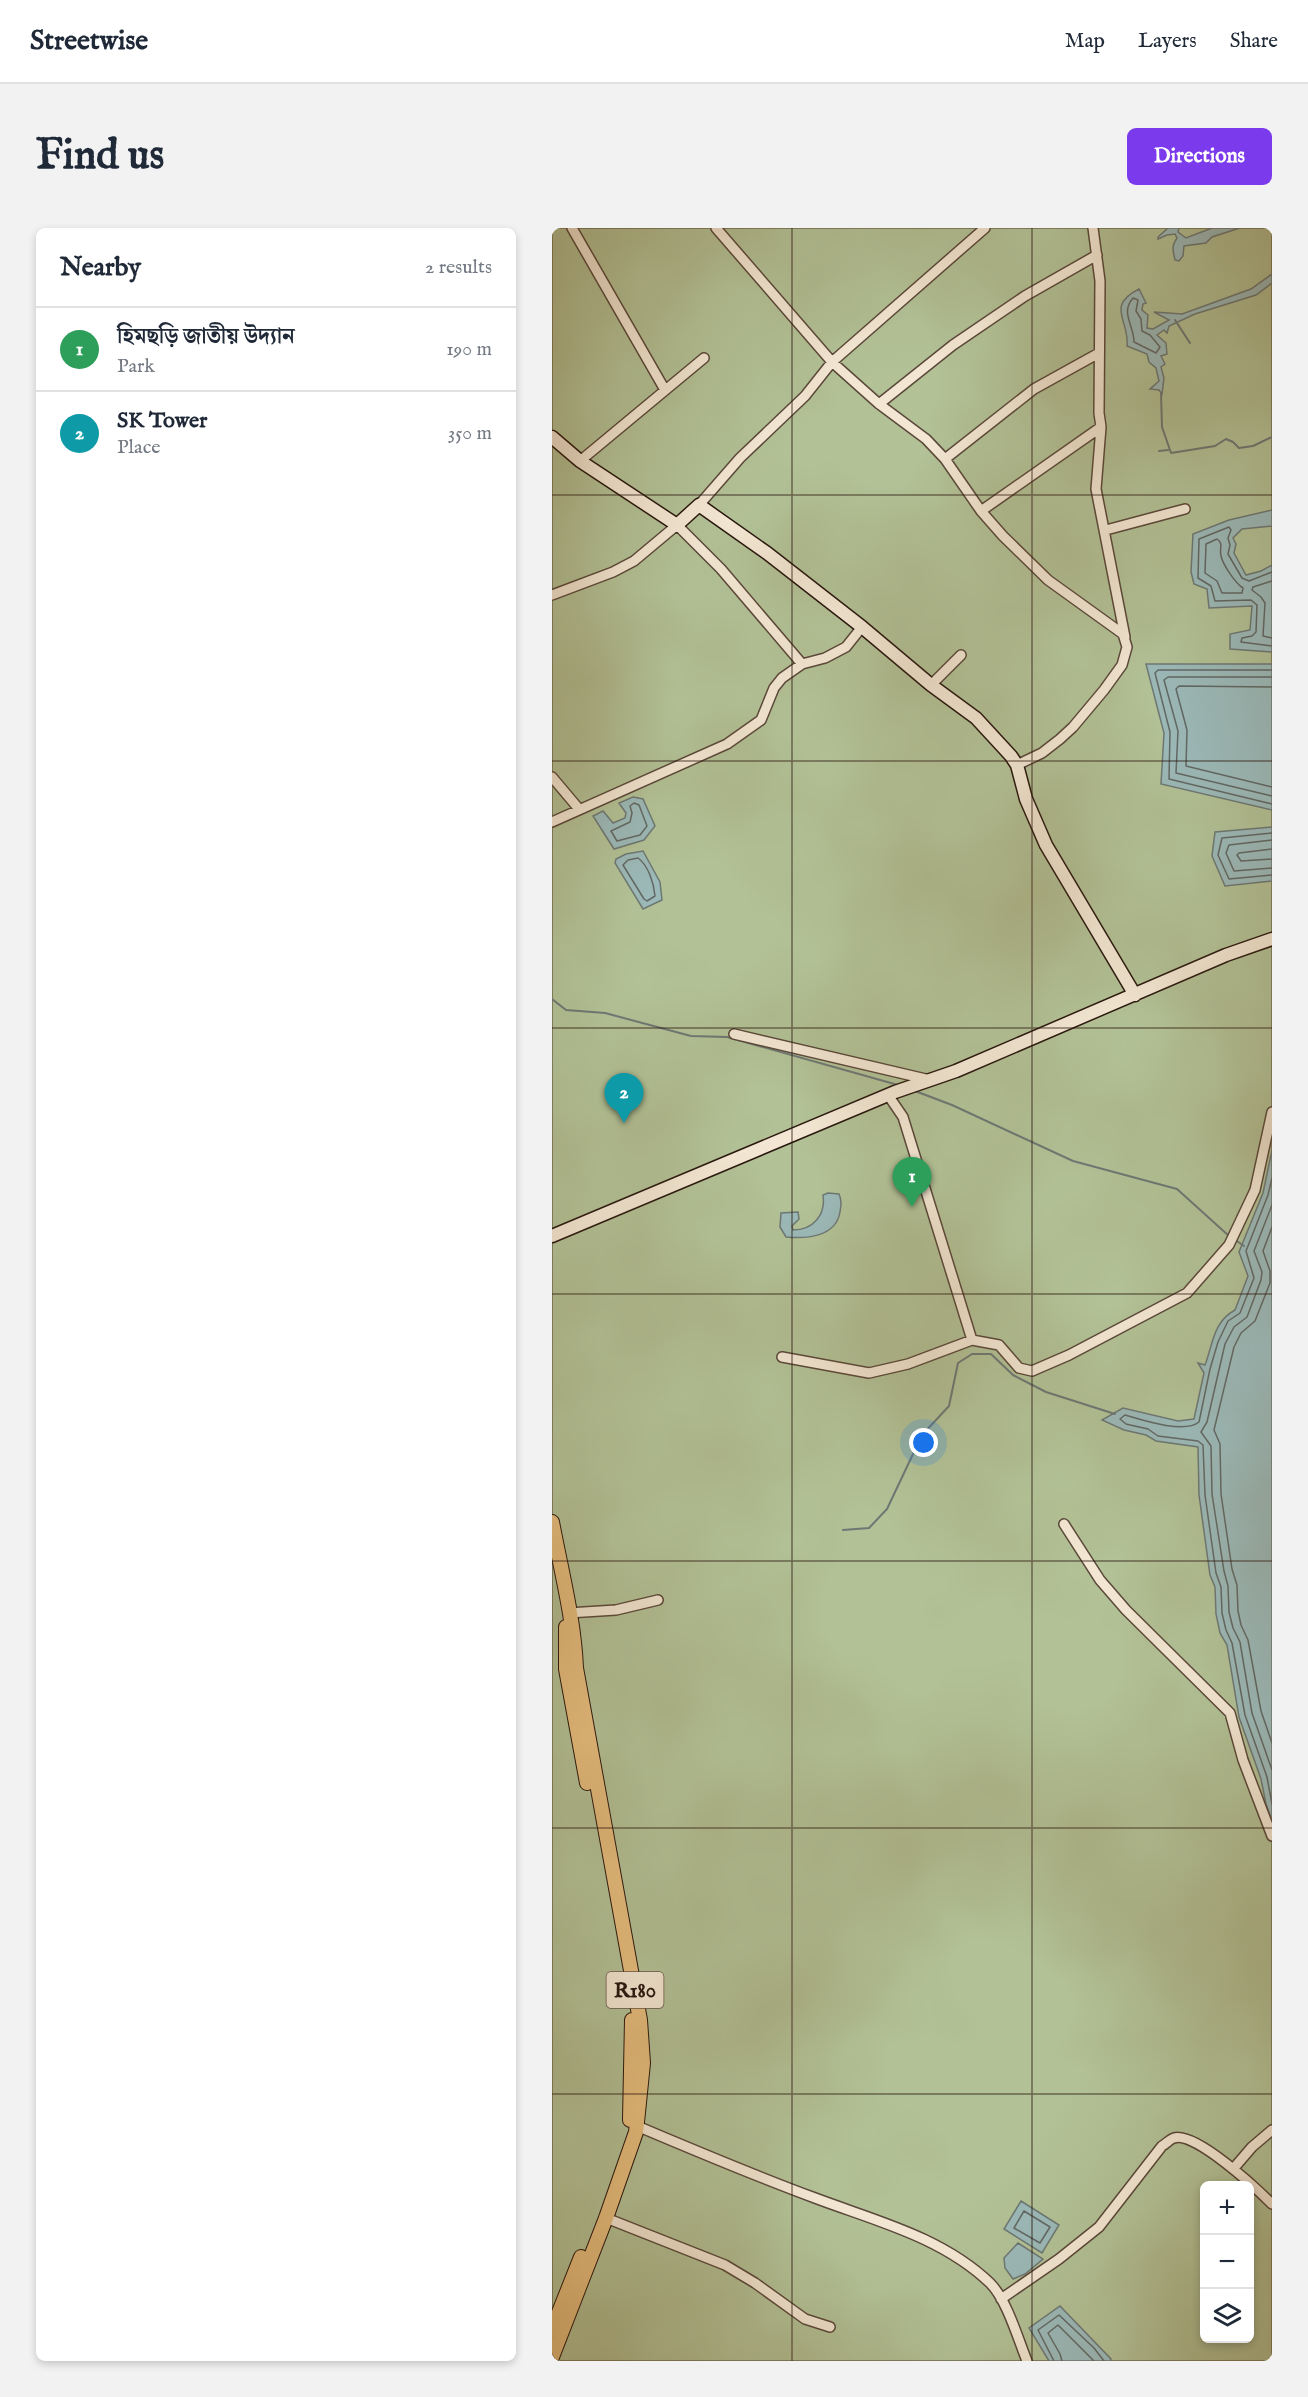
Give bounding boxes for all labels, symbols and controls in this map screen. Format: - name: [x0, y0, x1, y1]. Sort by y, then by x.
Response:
- text: Streetwise: [30, 24, 148, 59]
- text: Map: [1065, 28, 1105, 55]
- text: Layers: [1138, 28, 1197, 55]
- text: Share: [1230, 28, 1278, 55]
- button: Directions: [1127, 128, 1272, 185]
- text: Find us: [36, 130, 164, 183]
- text: Nearby: [60, 251, 141, 284]
- text: 2 results: [425, 255, 492, 280]
- text: হিমছড়ি জাতীয় উদ্যান: [117, 323, 295, 351]
- text: 1: [76, 337, 83, 362]
- text: 190 m: [446, 337, 492, 362]
- text: Park: [117, 354, 155, 379]
- text: SK Tower: [117, 407, 207, 435]
- text: 2: [75, 421, 84, 446]
- text: 350 m: [448, 421, 492, 446]
- text: Place: [117, 435, 160, 460]
- pin: 2: [604, 1074, 644, 1123]
- pin: 1: [892, 1158, 932, 1207]
- your location: [909, 1428, 938, 1457]
- road number: R180: [606, 1972, 664, 2008]
- map controls: [1200, 2181, 1254, 2343]
- button: +: [1200, 2181, 1254, 2235]
- button: −: [1200, 2235, 1254, 2289]
- button: layers: [1200, 2289, 1254, 2343]

